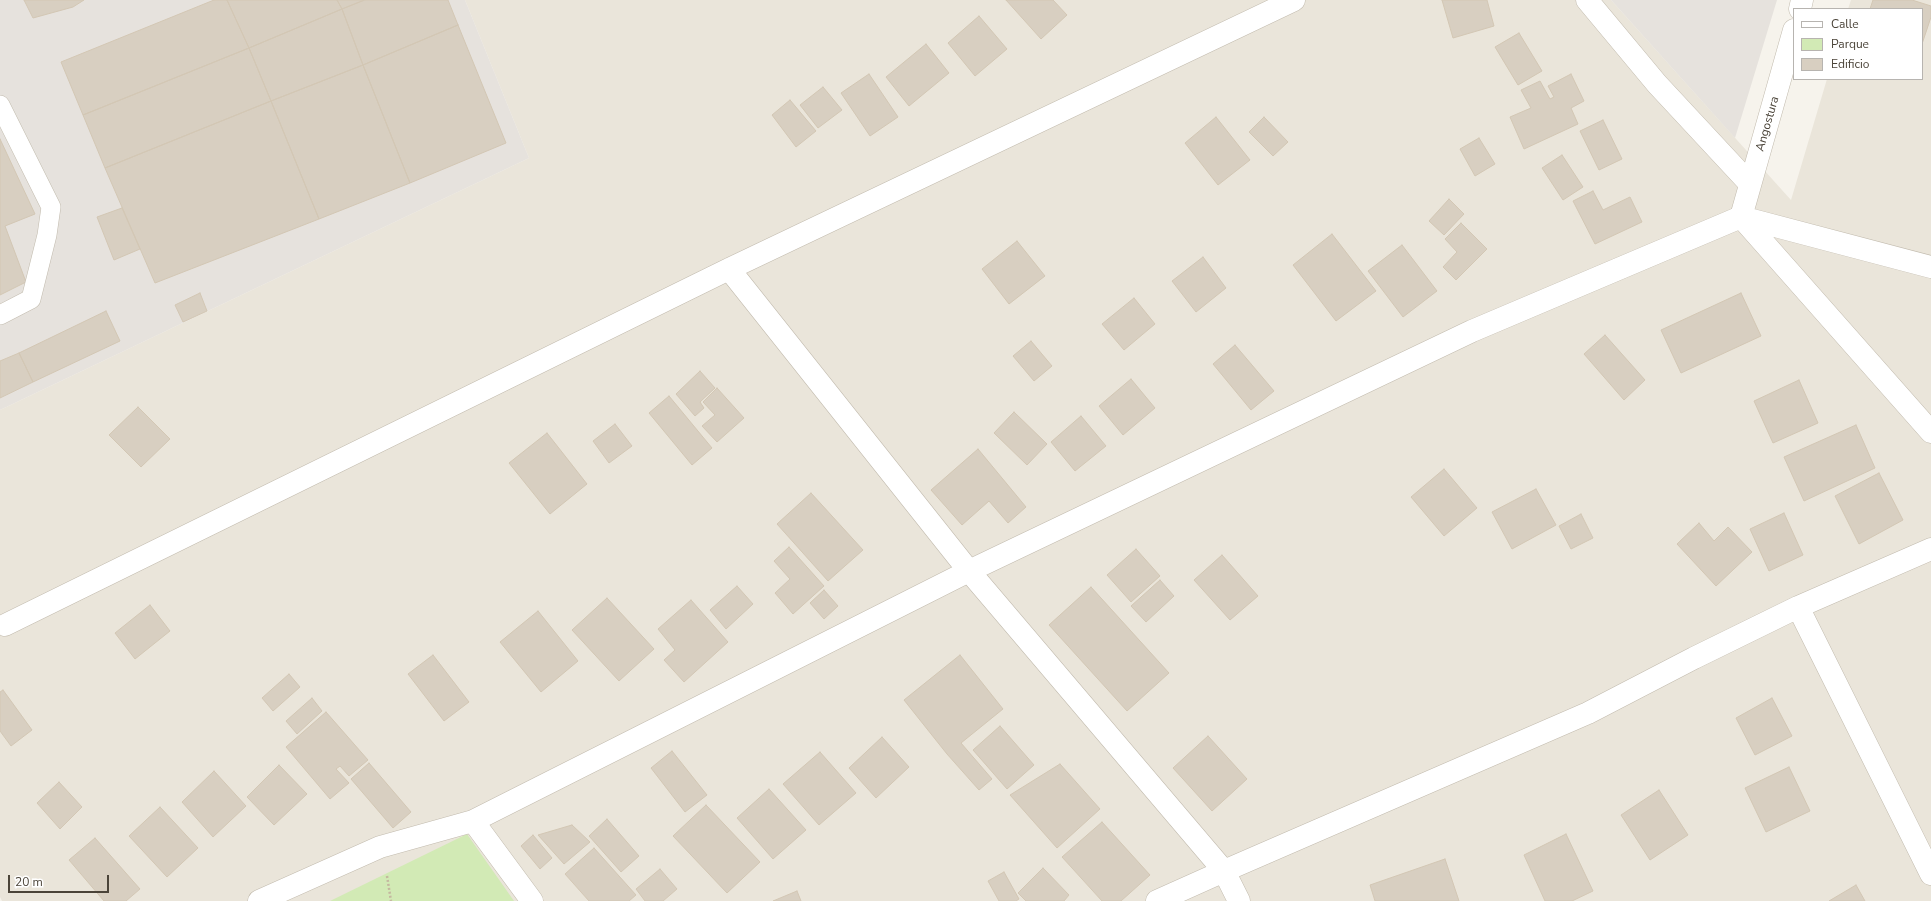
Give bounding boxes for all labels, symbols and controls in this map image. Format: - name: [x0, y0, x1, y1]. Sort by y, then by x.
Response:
- legend: [1793, 8, 1923, 80]
- text: Calle: [1831, 16, 1859, 32]
- text: Parque: [1831, 36, 1869, 52]
- text: Edificio: [1831, 56, 1869, 72]
- street label: Angostura: [1753, 95, 1783, 153]
- scale bar: [10, 867, 111, 893]
- text: 20 m: [15, 874, 43, 890]

